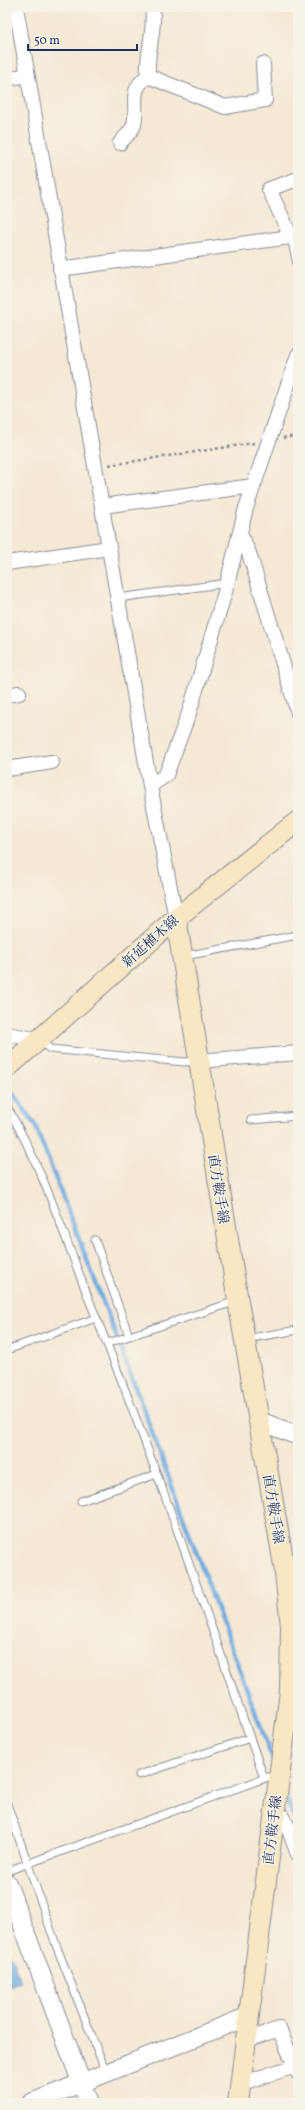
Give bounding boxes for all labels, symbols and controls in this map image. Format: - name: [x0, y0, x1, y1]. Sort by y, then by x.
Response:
- scale bar: [28, 26, 137, 52]
- text: 50 m: [34, 33, 60, 49]
- street label: 新延植木線: [119, 912, 183, 973]
- street label: 直方鞍手線: [203, 1153, 232, 1225]
- street label: 直方鞍手線: [258, 1473, 287, 1545]
- street label: 直方鞍手線: [260, 1794, 287, 1866]

